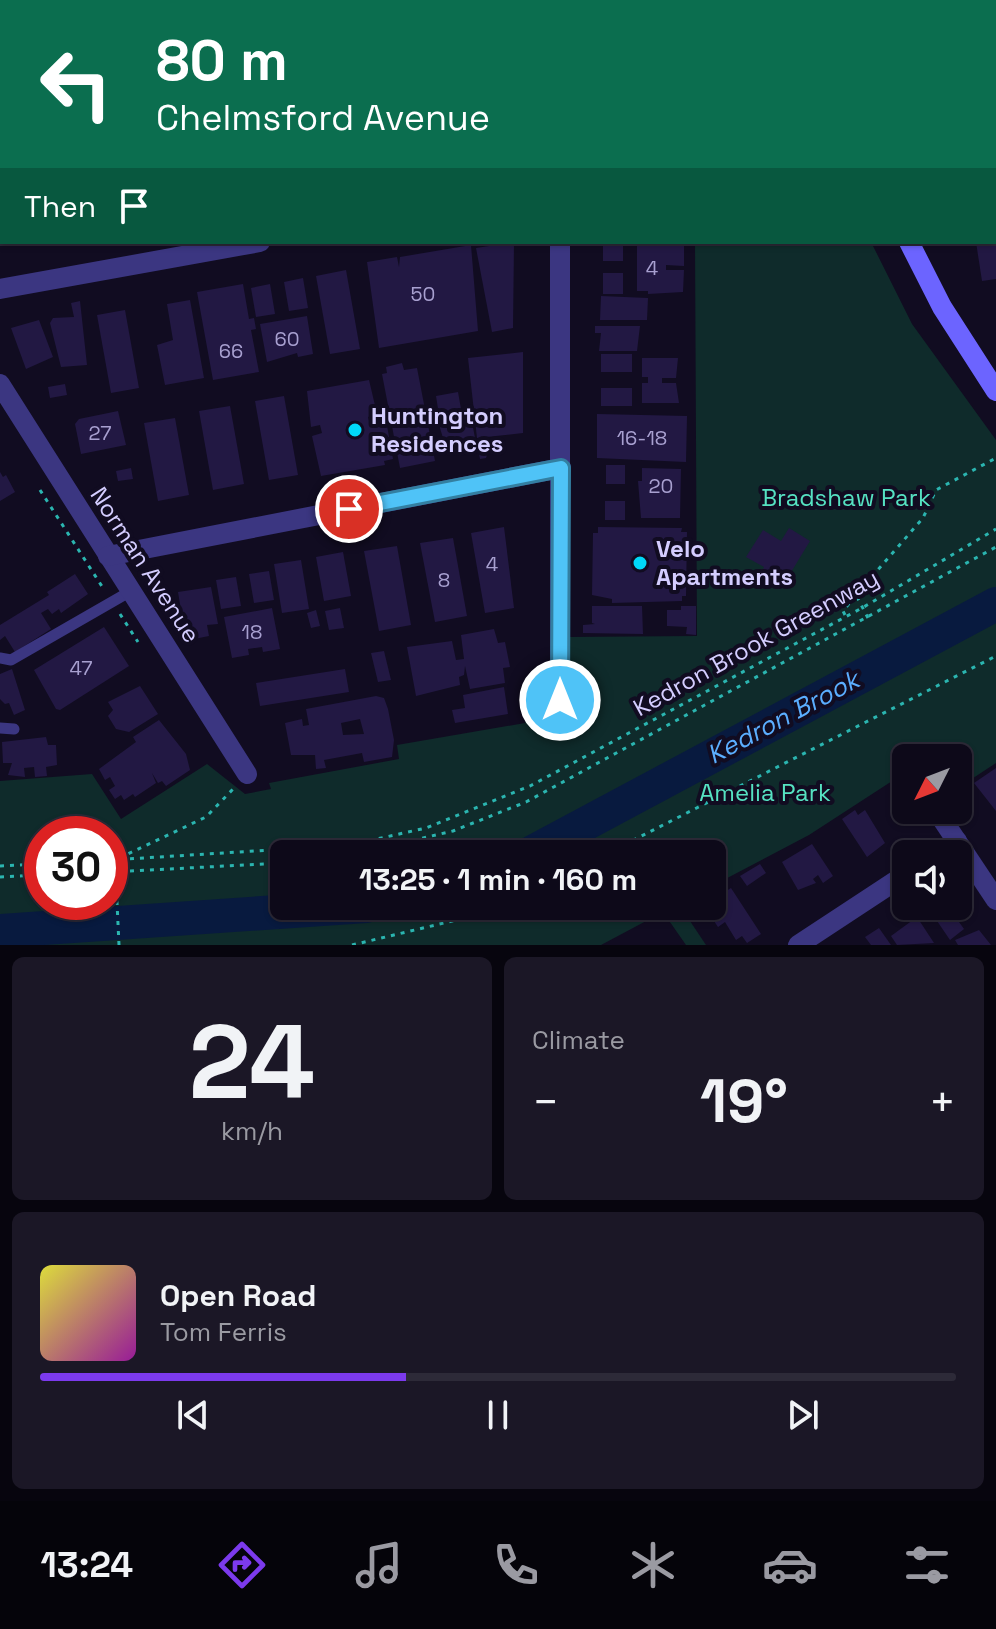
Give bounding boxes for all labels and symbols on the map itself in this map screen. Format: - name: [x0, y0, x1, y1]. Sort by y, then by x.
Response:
- house number: 4: [646, 255, 658, 281]
- house number: 50: [411, 281, 435, 307]
- house number: 60: [274, 326, 300, 352]
- house number: 66: [219, 338, 243, 364]
- place label: Huntington Residences: [371, 400, 503, 459]
- house number: 27: [88, 420, 112, 446]
- marker: Huntington Residences: [346, 421, 364, 439]
- house number: 16-18: [617, 425, 667, 451]
- house number: 20: [649, 473, 673, 499]
- pin: [315, 475, 383, 543]
- street label: Norman Avenue: [84, 481, 207, 648]
- park label: Bradshaw Park: [761, 482, 931, 513]
- place label: Velo Apartments: [656, 533, 793, 592]
- house number: 4: [486, 551, 498, 577]
- marker: Velo Apartments: [631, 554, 649, 572]
- street label: Kedron Brook Greenway: [628, 563, 884, 723]
- house number: 8: [438, 567, 450, 593]
- house number: 18: [242, 619, 262, 645]
- house number: 47: [69, 655, 93, 681]
- position arrow: [518, 658, 602, 742]
- water label: Kedron Brook: [701, 664, 865, 770]
- north arrow: [892, 744, 972, 824]
- park label: Amelia Park: [699, 777, 831, 808]
- speed limit sign: 30: [24, 816, 128, 920]

